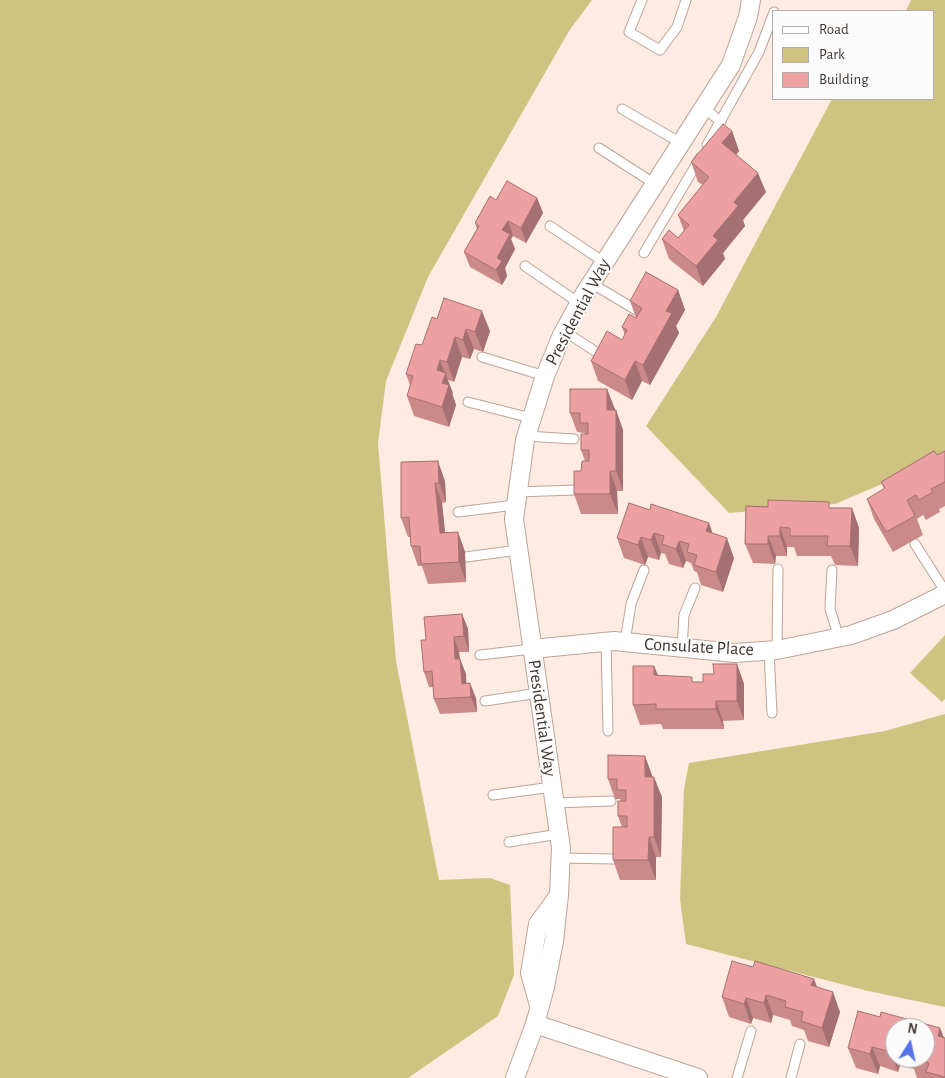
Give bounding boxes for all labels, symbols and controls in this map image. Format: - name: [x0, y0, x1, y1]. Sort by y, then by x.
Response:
- legend: [772, 10, 935, 100]
- text: Road: [819, 22, 849, 37]
- text: Park: [819, 47, 845, 62]
- text: Building: [819, 72, 869, 87]
- street label: Presidential Way: [541, 255, 615, 369]
- street label: Consulate Place: [644, 633, 754, 661]
- street label: Presidential Way: [523, 658, 561, 778]
- north arrow: [885, 1018, 935, 1068]
- text: N: [906, 1021, 918, 1037]

